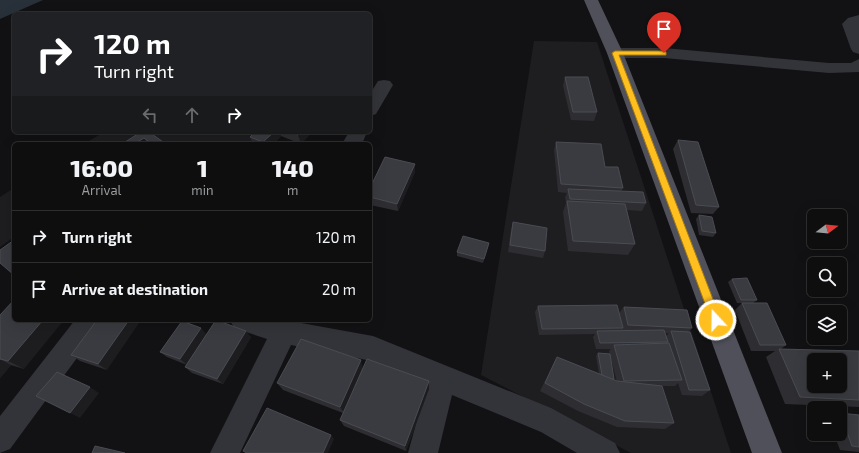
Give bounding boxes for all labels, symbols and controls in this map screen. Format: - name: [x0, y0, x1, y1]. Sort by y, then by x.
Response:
- pin: [647, 12, 681, 53]
- icon: arrive: [653, 18, 675, 40]
- text: 120 m: [94, 26, 171, 60]
- icon: right: [28, 28, 80, 80]
- text: Turn right: [94, 60, 174, 82]
- icon: left: [139, 104, 161, 126]
- icon: ahead: [181, 104, 203, 126]
- icon: right: [223, 104, 245, 126]
- text: 16:00: [70, 153, 133, 182]
- text: 1: [197, 153, 208, 182]
- text: 140: [272, 153, 314, 182]
- text: Arrival: [82, 182, 121, 198]
- text: min: [191, 182, 213, 198]
- text: m: [287, 182, 298, 198]
- north arrow: [807, 209, 847, 249]
- map controls: [807, 209, 847, 441]
- icon: right: [28, 226, 50, 248]
- text: Turn right: [62, 228, 132, 246]
- text: 120 m: [316, 228, 356, 246]
- button: search: [807, 257, 847, 297]
- icon: arrive: [28, 278, 50, 300]
- text: Arrive at destination: [62, 280, 208, 298]
- text: 20 m: [322, 280, 356, 298]
- position arrow: [695, 299, 737, 341]
- button: layers: [807, 305, 847, 345]
- button: +: [807, 353, 847, 393]
- button: −: [807, 401, 847, 441]

